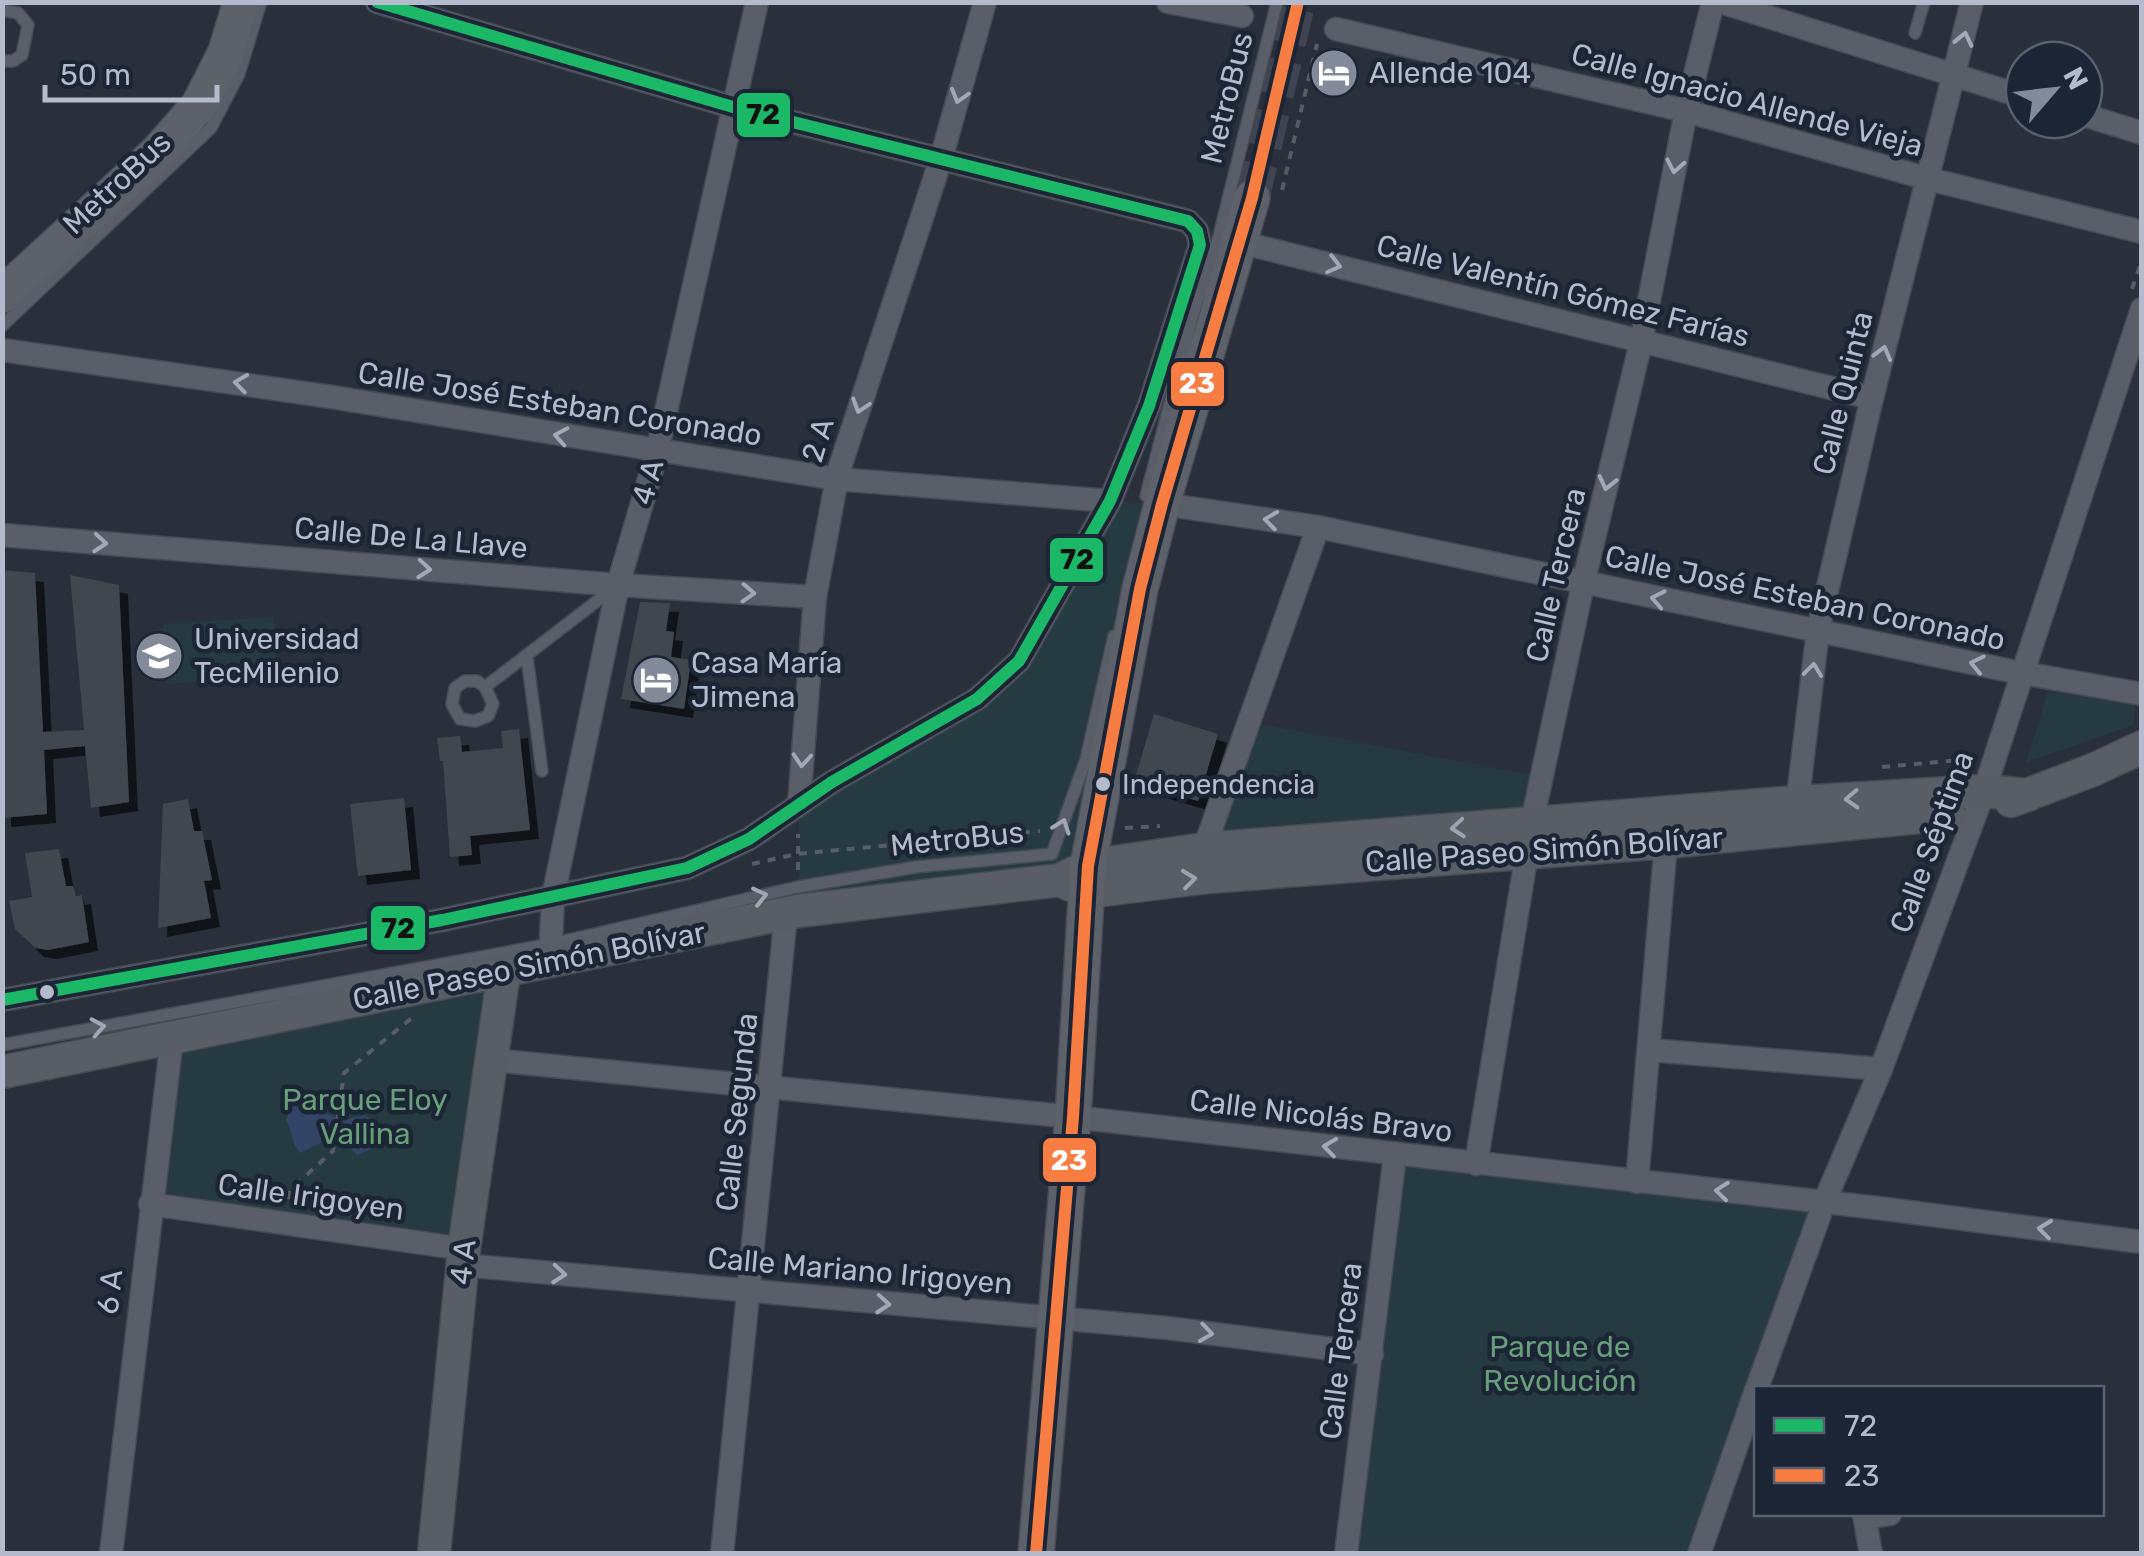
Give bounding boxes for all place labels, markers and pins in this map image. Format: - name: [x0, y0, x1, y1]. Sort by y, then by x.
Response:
- hotel icon: Allende 104: [1308, 47, 1360, 99]
- place label: Allende 104: [1369, 55, 1531, 91]
- place label: Universidad TecMilenio: [194, 621, 360, 691]
- school or university icon: Universidad TecMilenio: [133, 630, 185, 682]
- place label: Casa María Jimena: [691, 645, 842, 715]
- hotel icon: Casa María Jimena: [630, 654, 682, 706]
- place label: Independencia: [1122, 768, 1315, 801]
- marker: Independencia: [1093, 774, 1113, 794]
- unlabelled marker: [37, 982, 57, 1002]

